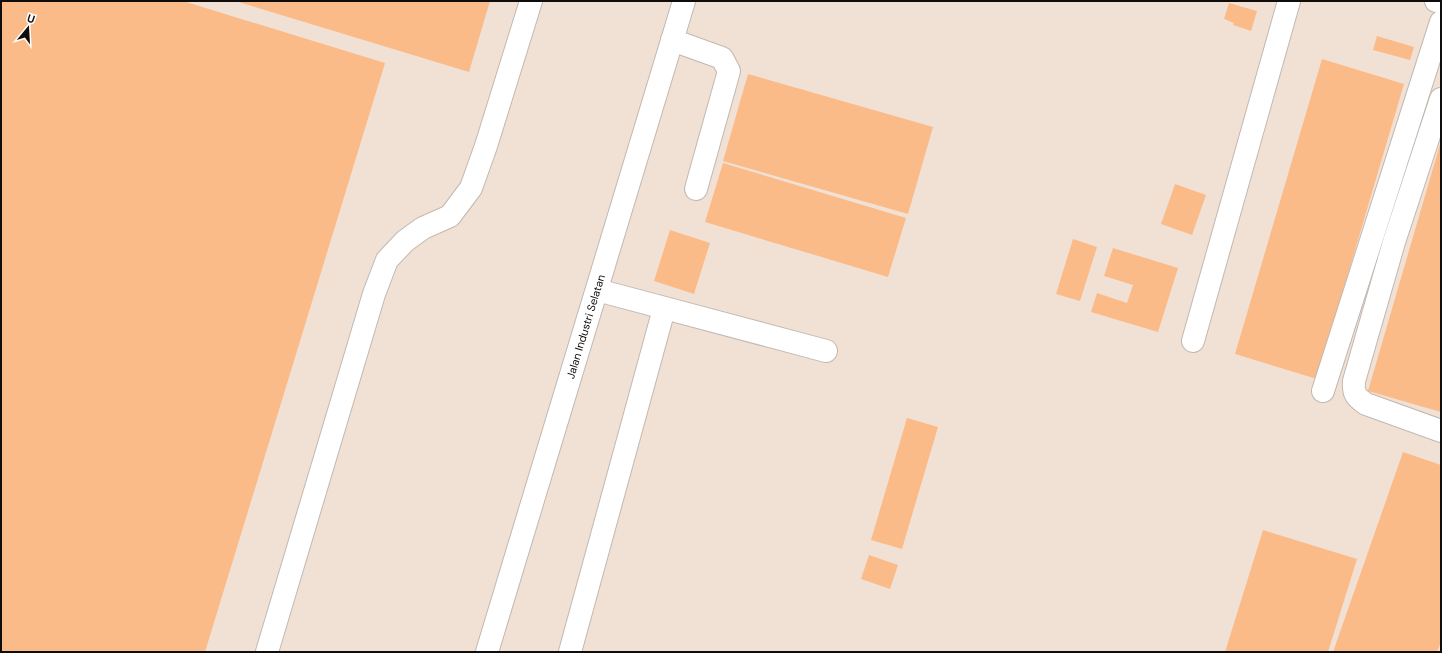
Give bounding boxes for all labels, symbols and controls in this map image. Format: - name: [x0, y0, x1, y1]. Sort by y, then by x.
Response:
- north arrow: [8, 8, 48, 48]
- text: U: [25, 11, 37, 26]
- street label: Jalan Industri Selatan: [563, 273, 608, 380]

